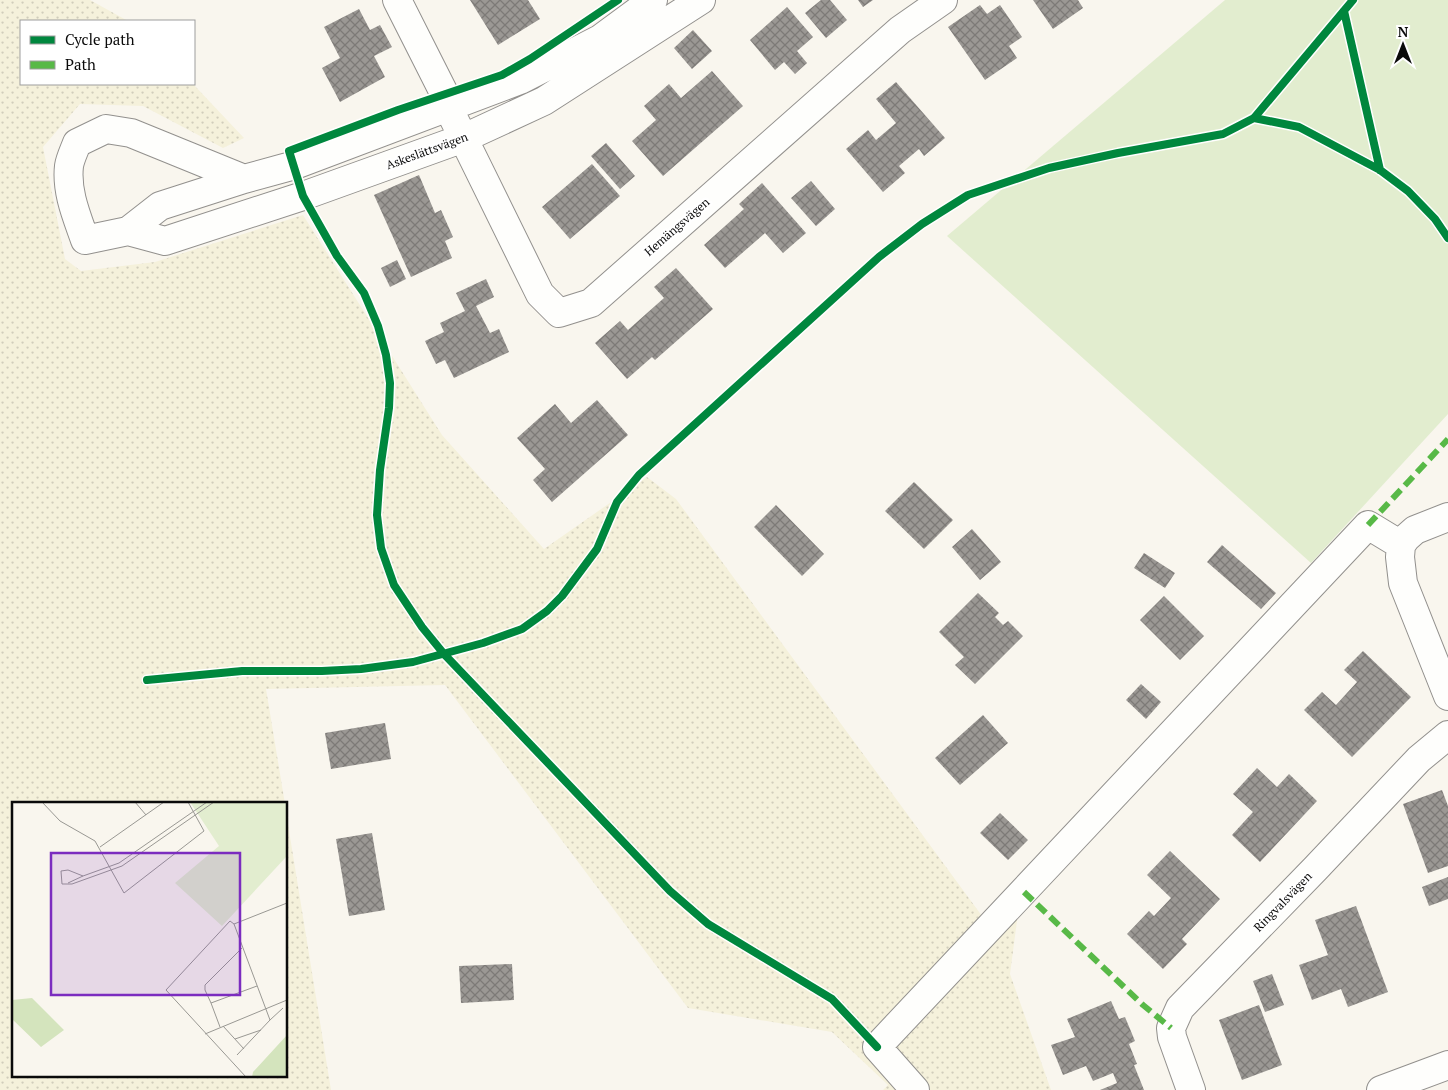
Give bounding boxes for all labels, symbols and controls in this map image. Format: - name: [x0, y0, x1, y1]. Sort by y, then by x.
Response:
- legend: [20, 20, 195, 85]
- north arrow: [1378, 20, 1428, 70]
- text: N: [1398, 22, 1409, 41]
- text: Cycle path: [65, 29, 135, 49]
- text: Path: [65, 54, 96, 74]
- street label: Askeslättsvägen: [384, 129, 470, 172]
- street label: Hemängsvägen: [641, 194, 712, 259]
- inset map: [12, 802, 288, 1078]
- street label: Ringvalsvägen: [1250, 869, 1315, 935]

